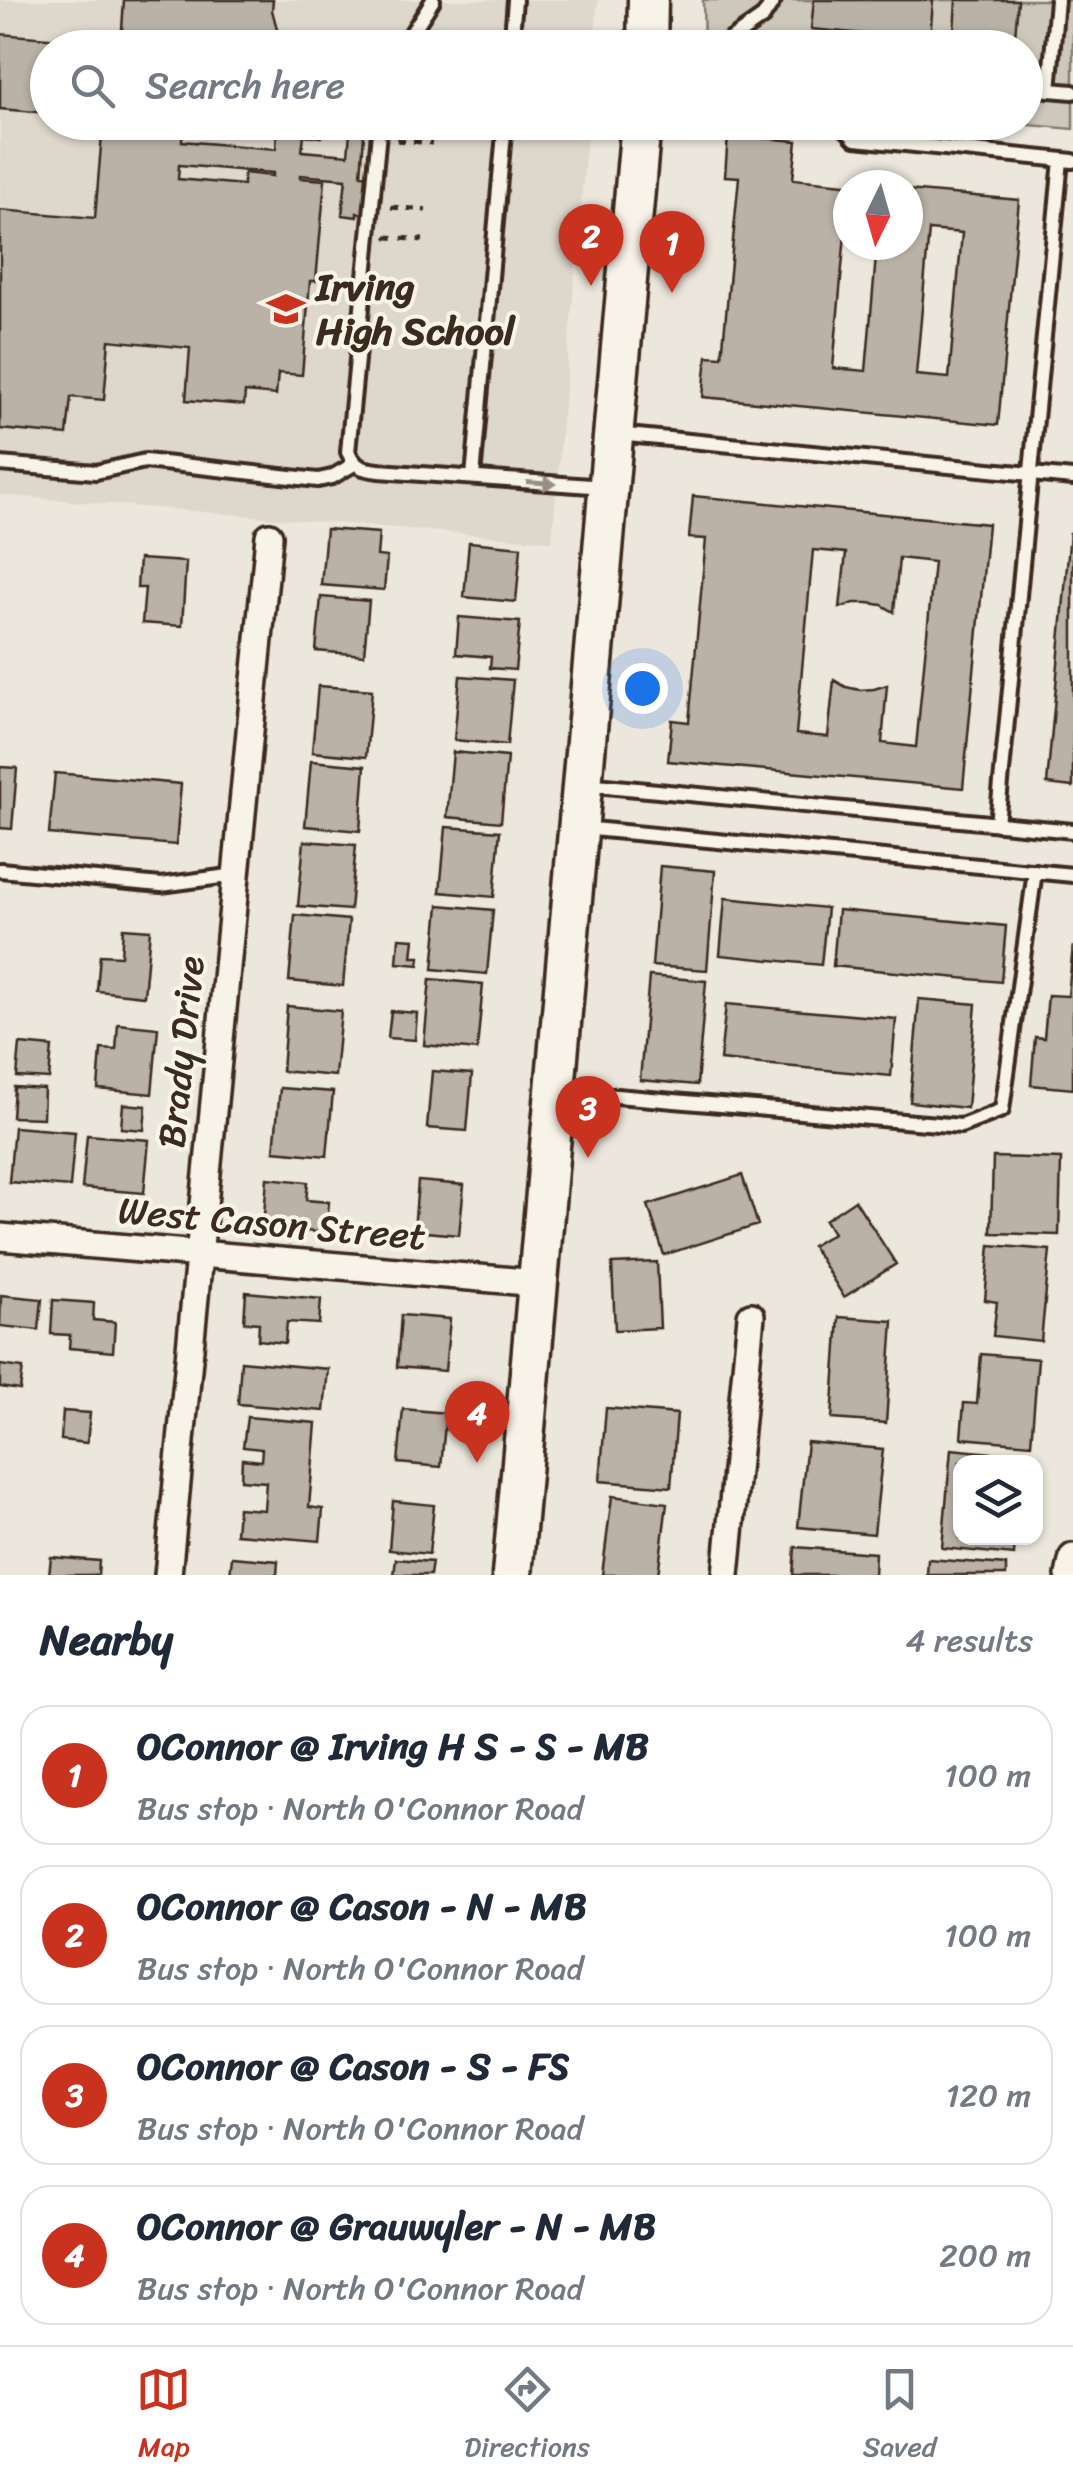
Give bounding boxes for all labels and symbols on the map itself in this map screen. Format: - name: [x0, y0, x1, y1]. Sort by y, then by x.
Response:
- north arrow: [833, 170, 923, 260]
- pin: 2: [558, 204, 624, 286]
- pin: 1: [640, 210, 704, 293]
- place label: Irving High School: [314, 254, 517, 365]
- school or university icon: Irving High School: [265, 288, 307, 330]
- one-way arrow: [526, 475, 558, 491]
- your location: [617, 663, 668, 714]
- street label: Brady Drive: [138, 953, 225, 1151]
- pin: 3: [556, 1076, 620, 1158]
- street label: West Cason Street: [115, 1177, 429, 1270]
- pin: 4: [444, 1380, 510, 1463]

